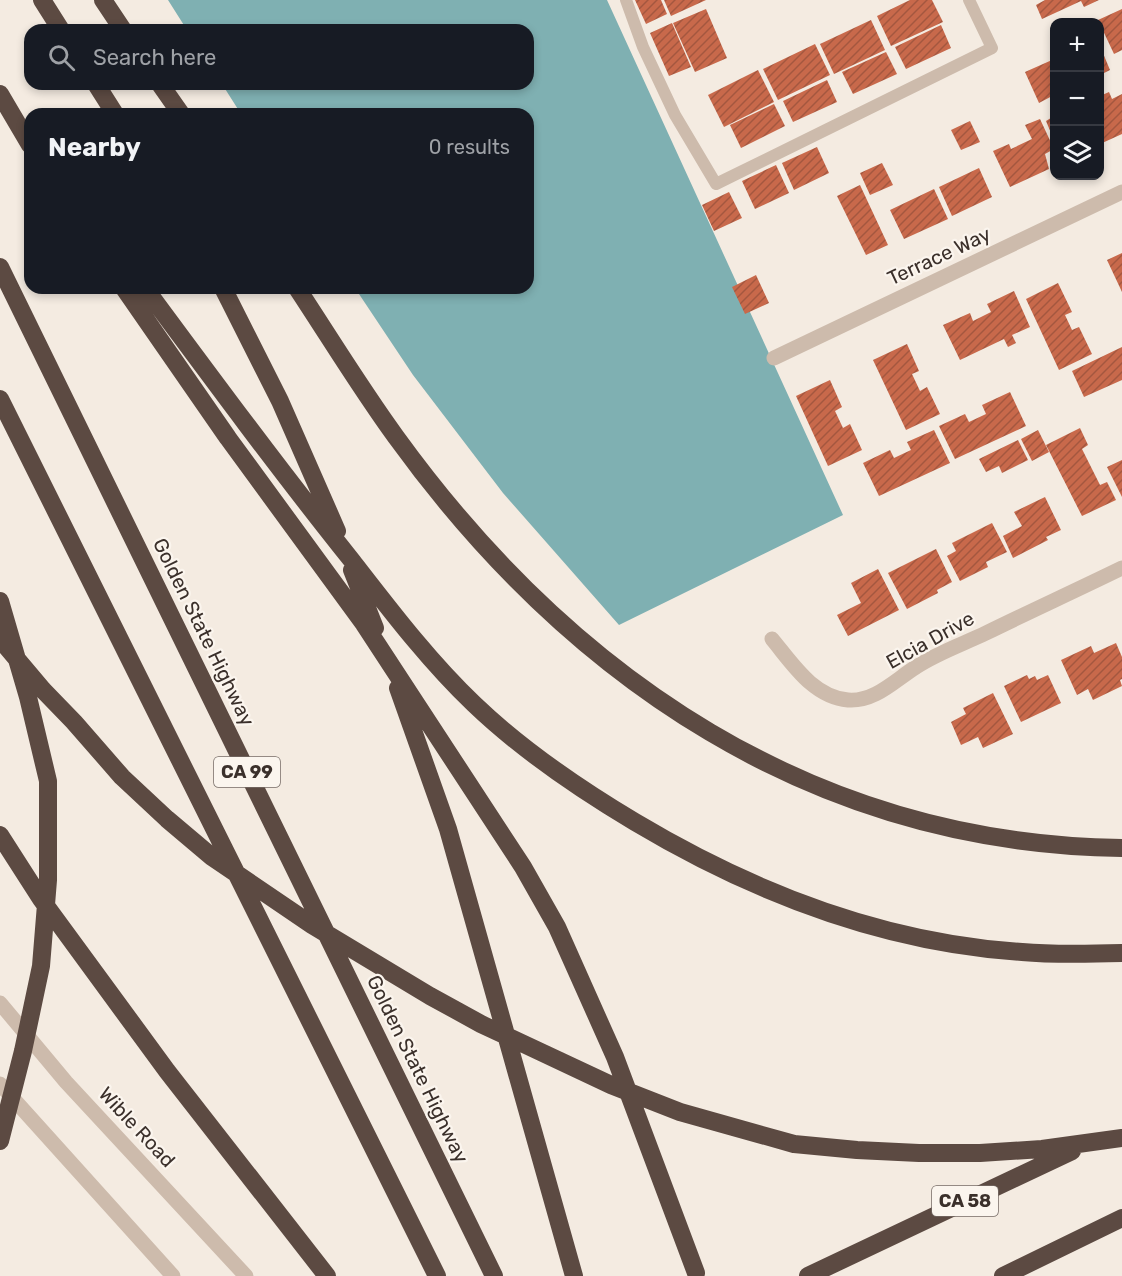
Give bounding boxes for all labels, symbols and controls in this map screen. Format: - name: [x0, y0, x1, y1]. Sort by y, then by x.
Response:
- map controls: [1050, 18, 1104, 180]
- button: +: [1050, 18, 1104, 72]
- search box: [24, 24, 534, 90]
- icon: search: [45, 41, 78, 74]
- text: Search here: [93, 44, 216, 71]
- button: −: [1050, 72, 1104, 126]
- button: layers: [1050, 126, 1104, 180]
- text: Nearby: [48, 132, 141, 163]
- text: 0 results: [429, 135, 510, 159]
- street label: Terrace Way: [884, 222, 994, 290]
- street label: Golden State Highway: [148, 534, 260, 730]
- street label: Elcia Drive: [882, 606, 978, 674]
- road number: CA 99: [214, 757, 280, 787]
- street label: Golden State Highway: [362, 971, 474, 1167]
- street label: Wible Road: [94, 1082, 180, 1172]
- road number: CA 58: [932, 1186, 998, 1216]

